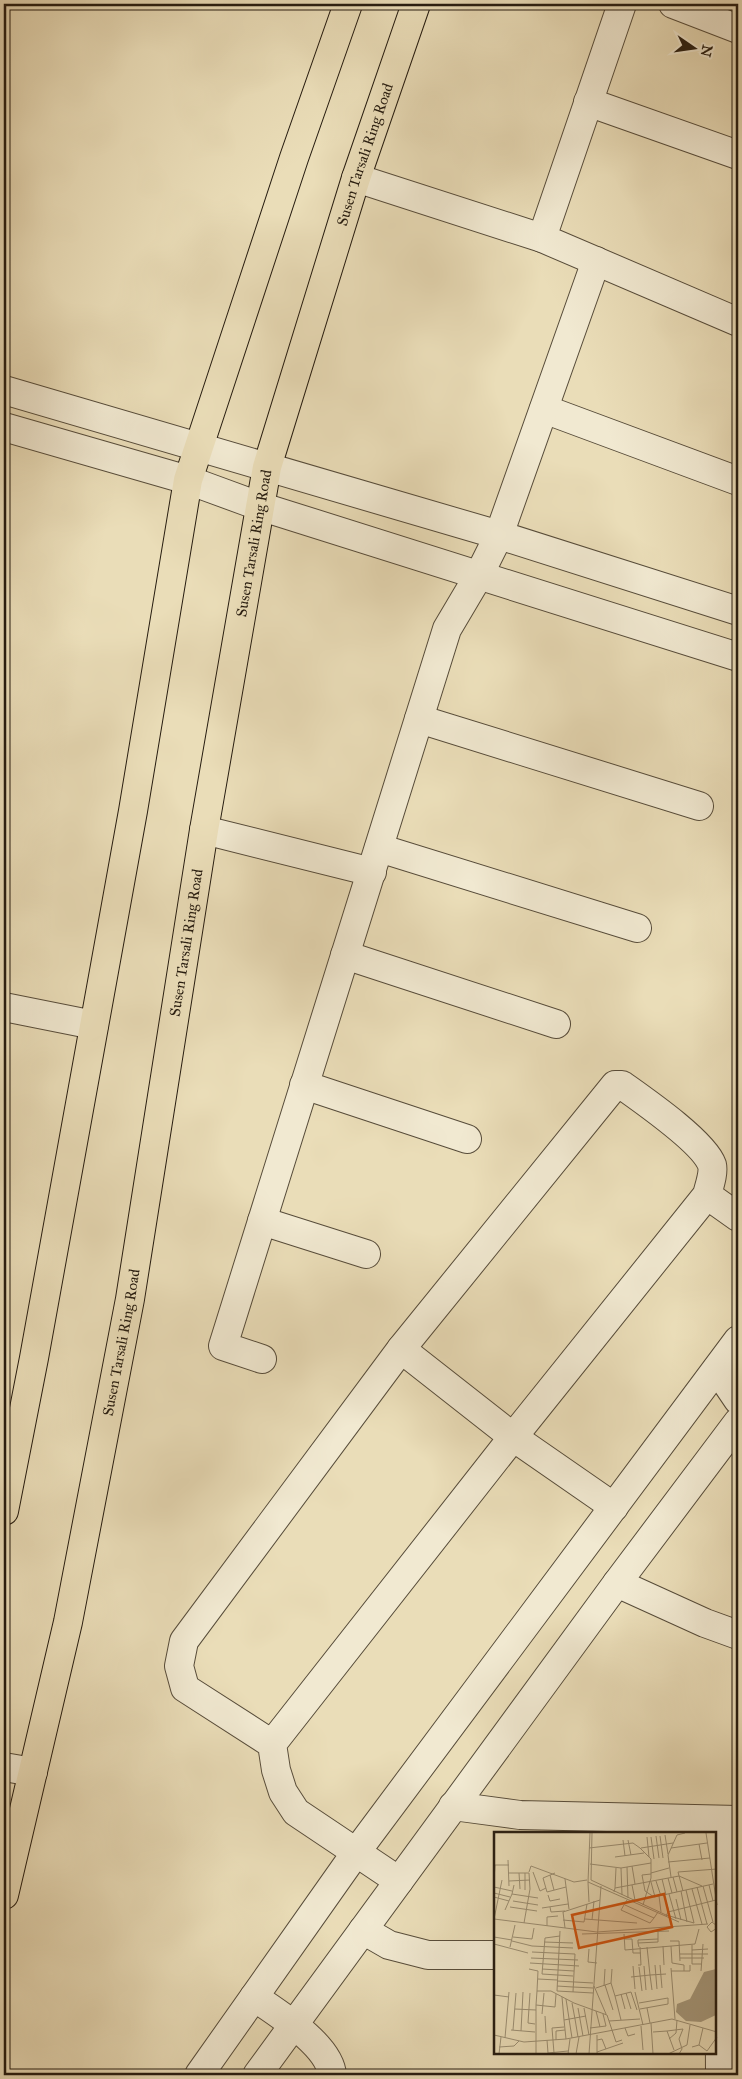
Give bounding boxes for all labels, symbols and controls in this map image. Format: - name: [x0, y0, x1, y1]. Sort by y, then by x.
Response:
- north arrow: [670, 22, 720, 72]
- text: N: [697, 43, 716, 59]
- street label: Susen Tarsali Ring Road: [333, 80, 397, 228]
- street label: Susen Tarsali Ring Road: [232, 468, 275, 619]
- street label: Susen Tarsali Ring Road: [166, 867, 207, 1018]
- street label: Susen Tarsali Ring Road: [99, 1267, 144, 1418]
- inset map: [494, 1832, 717, 2054]

